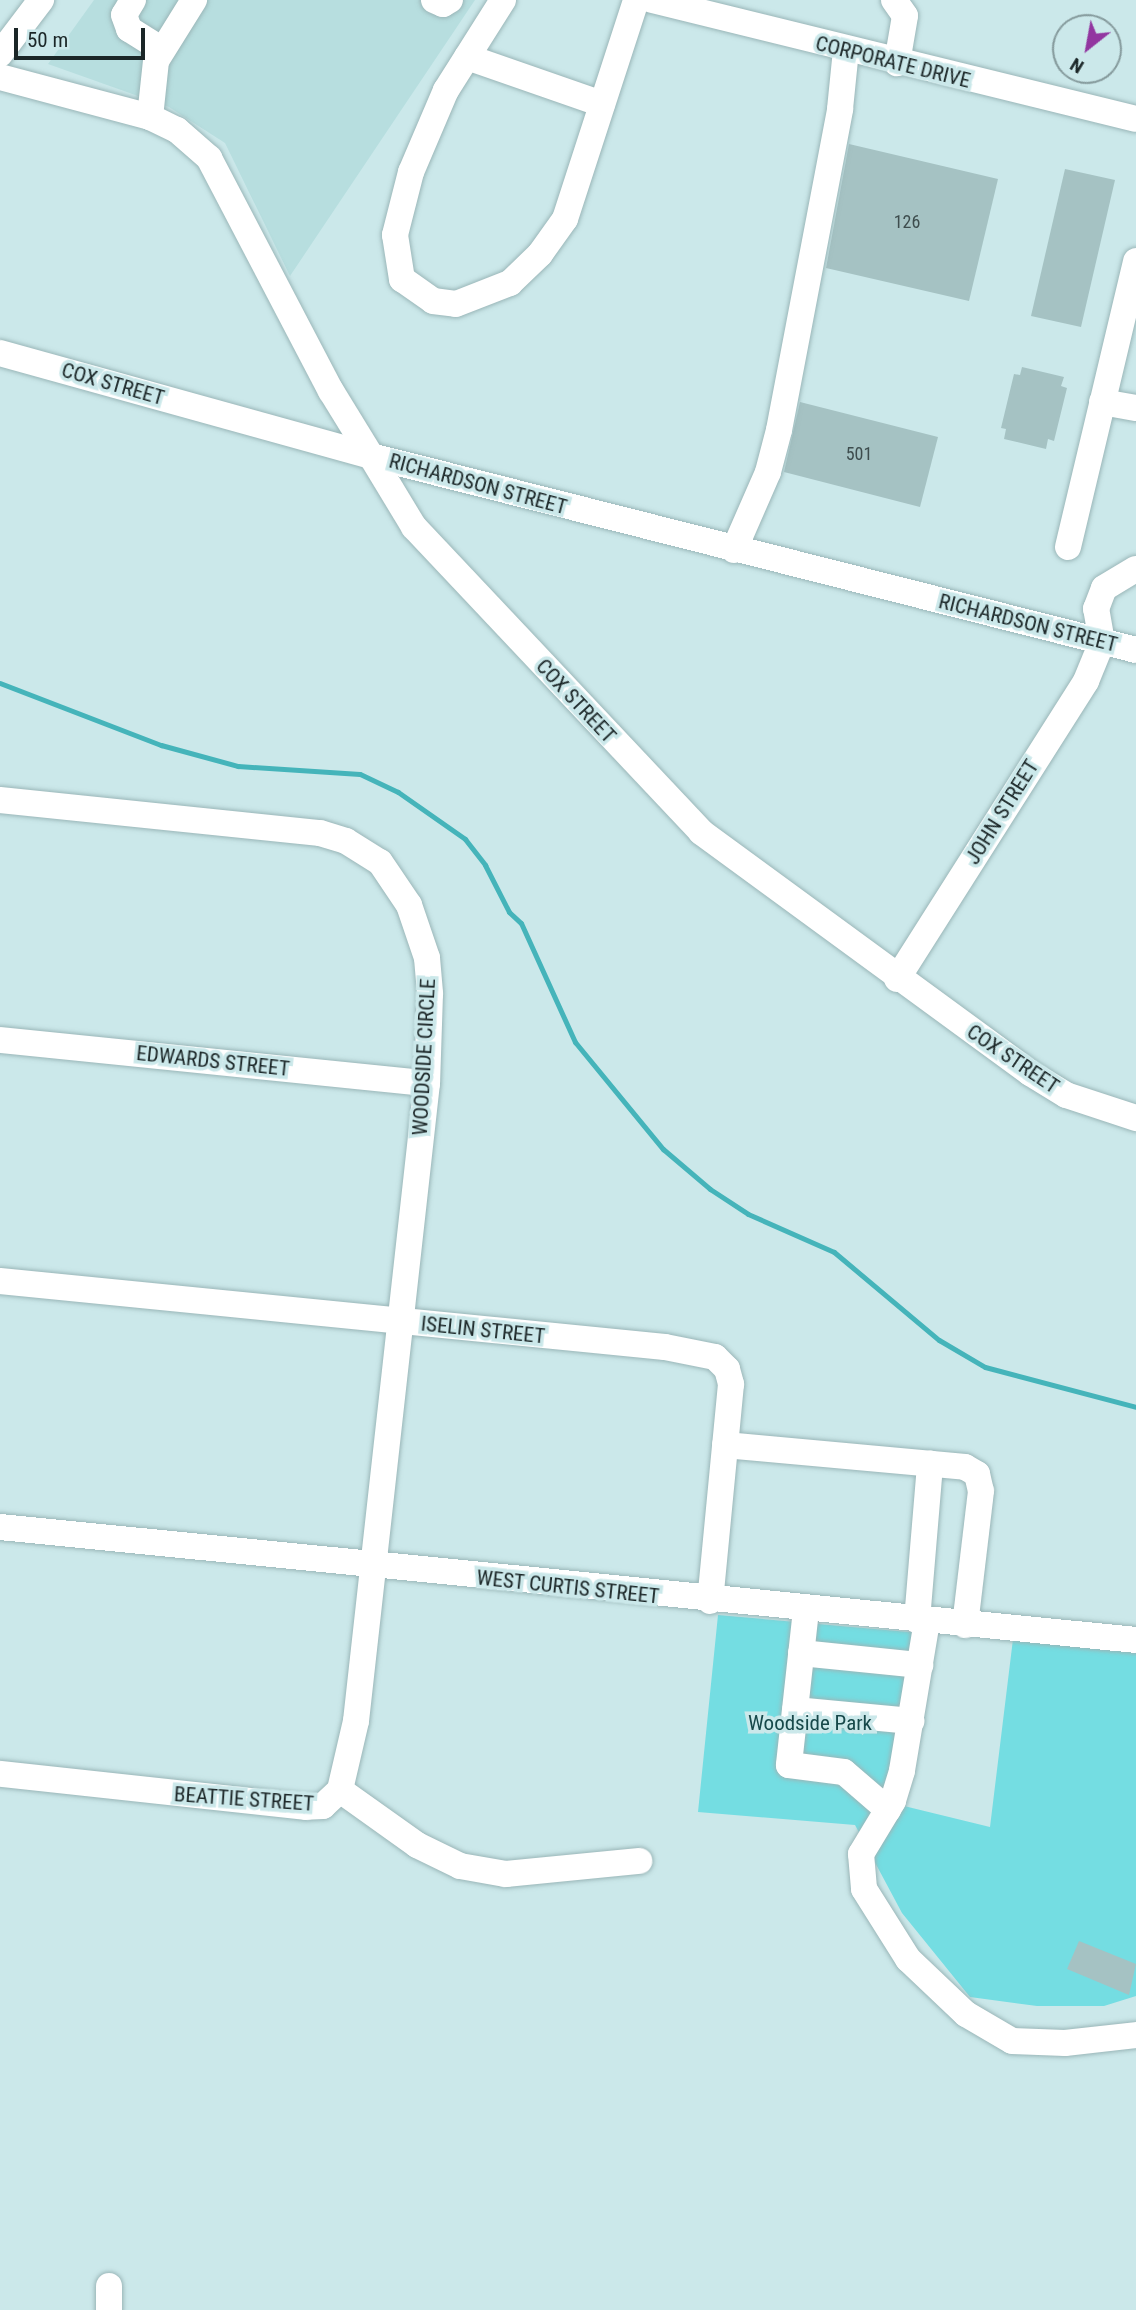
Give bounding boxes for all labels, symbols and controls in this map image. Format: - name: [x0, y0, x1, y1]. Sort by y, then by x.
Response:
- scale bar: [18, 14, 149, 58]
- north arrow: [1052, 14, 1122, 84]
- text: 50 m: [27, 28, 68, 52]
- street label: CORPORATE DRIVE: [813, 31, 973, 93]
- text: N: [1066, 53, 1088, 79]
- house number: 126: [894, 211, 920, 233]
- street label: COX STREET: [59, 357, 167, 411]
- house number: 501: [846, 443, 872, 465]
- street label: RICHARDSON STREET: [386, 448, 570, 520]
- street label: RICHARDSON STREET: [936, 589, 1120, 657]
- street label: COX STREET: [531, 654, 621, 748]
- street label: JOHN STREET: [960, 755, 1044, 869]
- street label: WOODSIDE CIRCLE: [407, 978, 441, 1136]
- street label: COX STREET: [962, 1019, 1064, 1099]
- street label: EDWARDS STREET: [135, 1040, 291, 1082]
- street label: ISELIN STREET: [420, 1311, 546, 1349]
- street label: WEST CURTIS STREET: [475, 1565, 661, 1609]
- park label: Woodside Park: [748, 1710, 872, 1736]
- street label: BEATTIE STREET: [173, 1782, 315, 1816]

